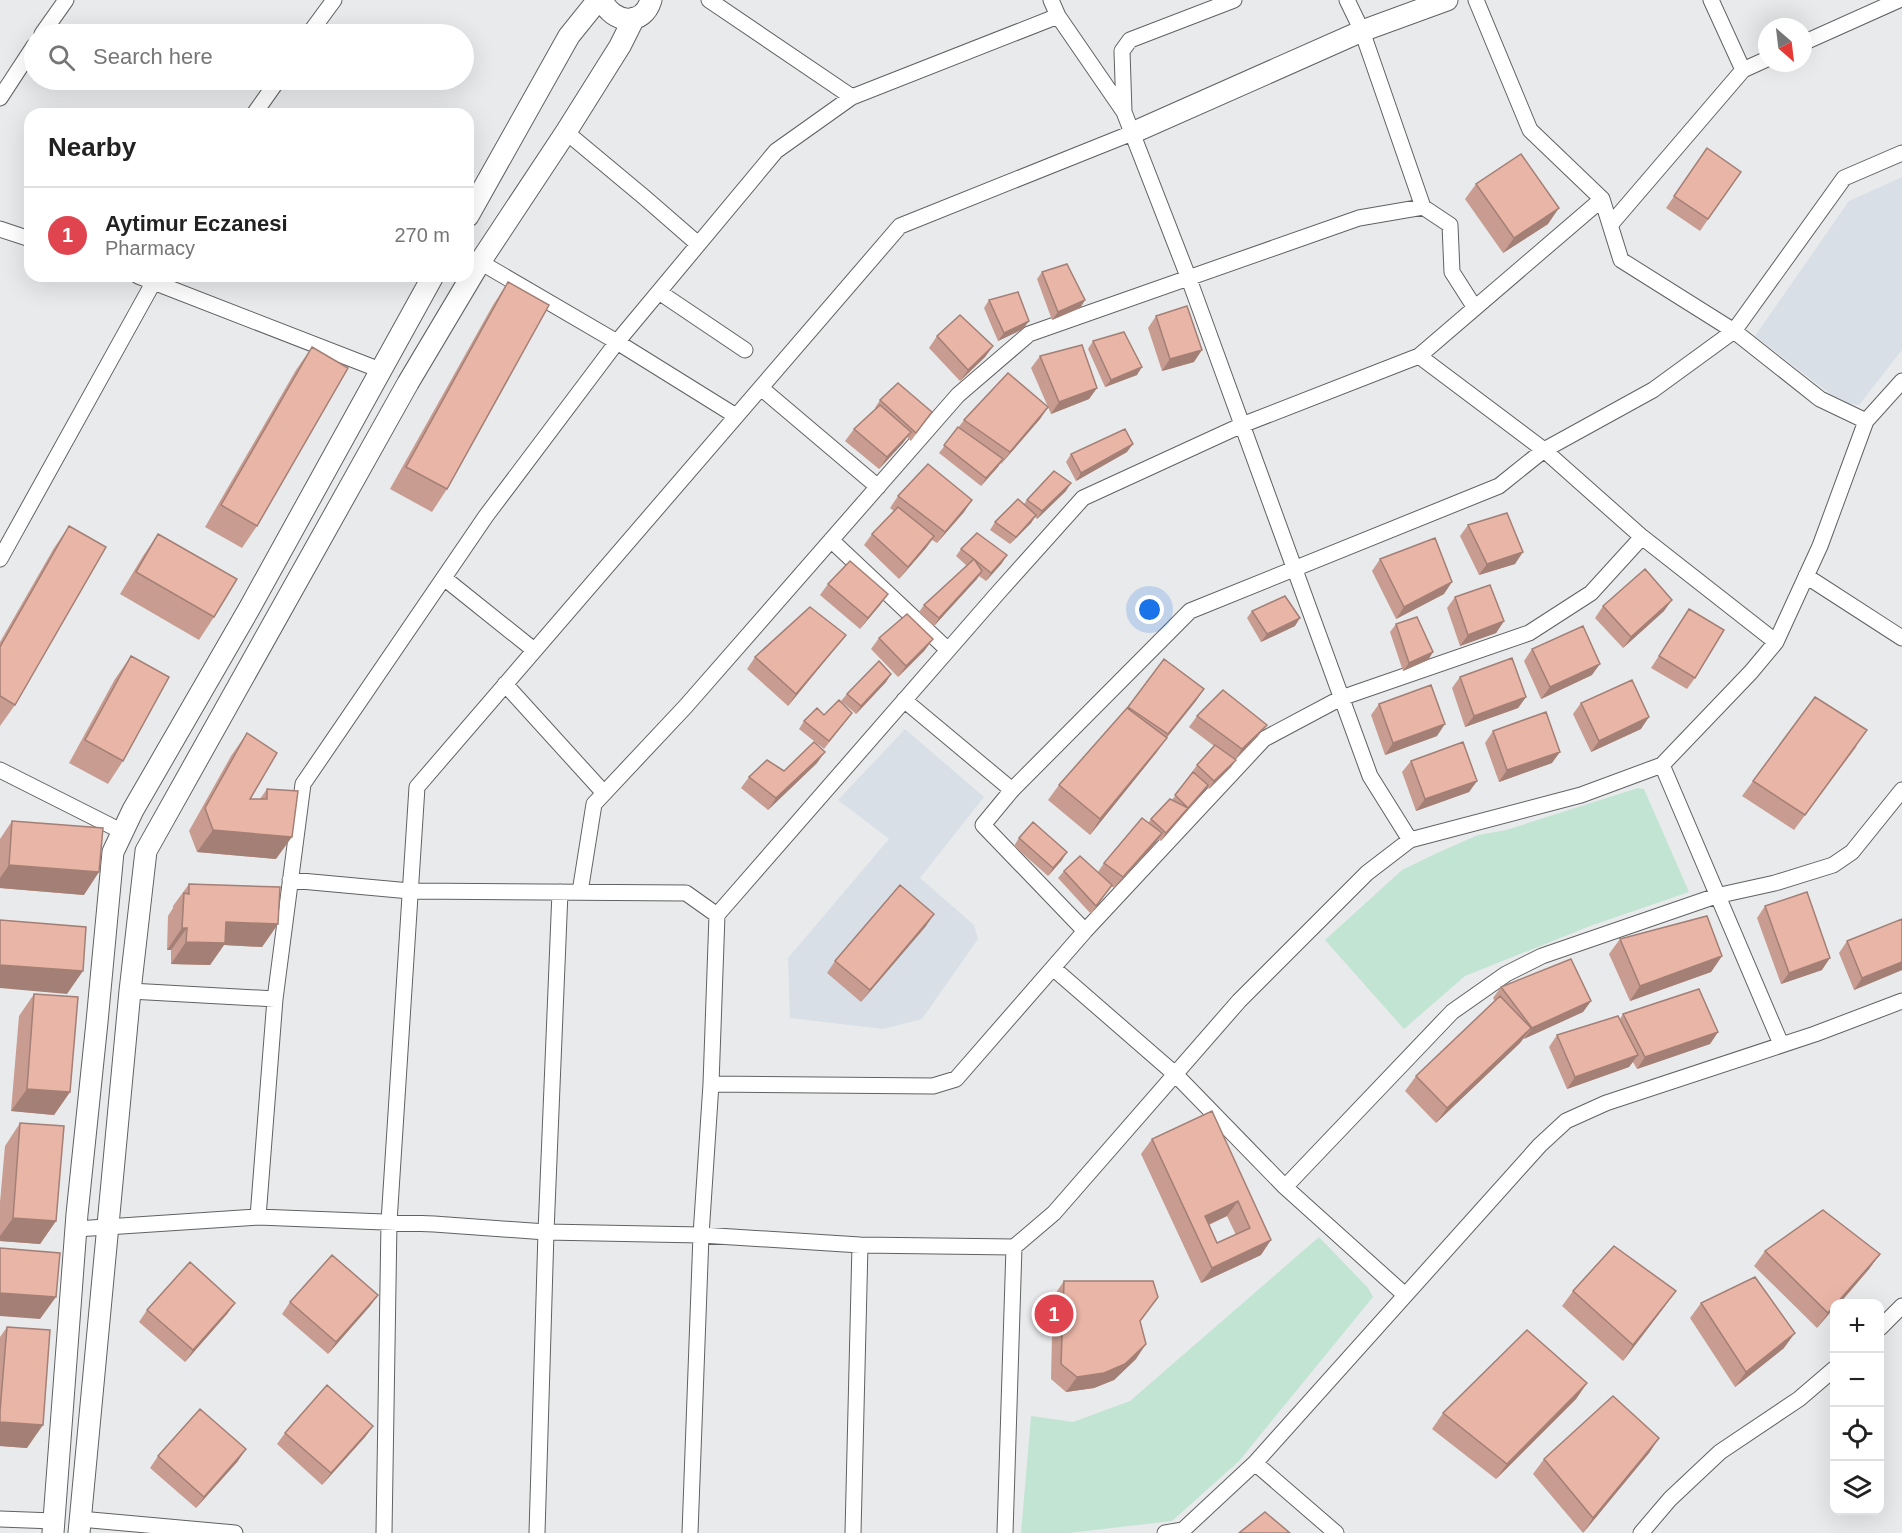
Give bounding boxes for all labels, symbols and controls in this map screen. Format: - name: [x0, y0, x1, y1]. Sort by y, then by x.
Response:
- north arrow: [1758, 18, 1812, 72]
- search box: [24, 24, 474, 90]
- icon: search: [45, 41, 78, 74]
- text: Search here: [93, 44, 213, 69]
- text: Nearby: [48, 132, 136, 162]
- text: Aytimur Eczanesi: [105, 211, 288, 236]
- text: 1: [62, 224, 73, 246]
- text: 270 m: [394, 224, 450, 246]
- text: Pharmacy: [105, 237, 195, 259]
- your location: [1135, 595, 1164, 624]
- pin: 1: [1034, 1292, 1074, 1336]
- map controls: [1830, 1299, 1884, 1515]
- button: +: [1830, 1299, 1884, 1353]
- button: −: [1830, 1353, 1884, 1407]
- button: locate: [1830, 1407, 1884, 1461]
- button: layers: [1830, 1461, 1884, 1515]

